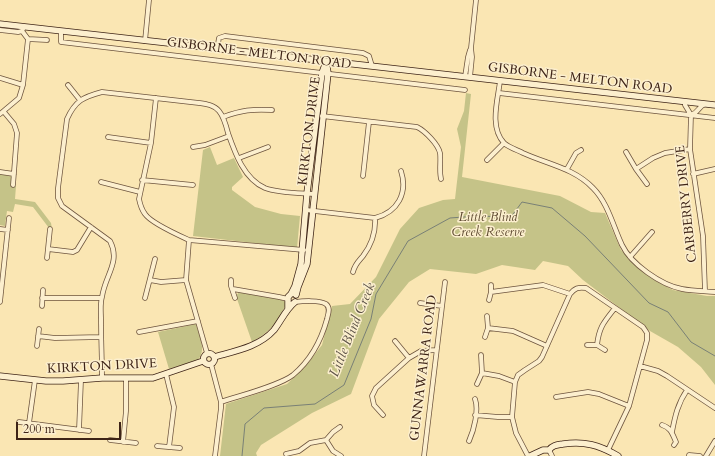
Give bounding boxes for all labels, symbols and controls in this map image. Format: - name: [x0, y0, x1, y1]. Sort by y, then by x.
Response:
- street label: GISBORNE - MELTON ROAD: [166, 35, 352, 73]
- street label: GISBORNE - MELTON ROAD: [487, 60, 673, 98]
- street label: KIRKTON DRIVE: [296, 76, 324, 186]
- street label: CARBERRY DRIVE: [673, 145, 701, 263]
- park label: Little Blind Creek Reserve: [452, 210, 524, 241]
- water label: Little Blind Creek: [326, 280, 380, 380]
- street label: GUNNAWARRA ROAD: [407, 294, 441, 442]
- street label: KIRKTON DRIVE: [47, 356, 157, 378]
- scale bar: [18, 414, 123, 440]
- text: 200 m: [23, 421, 55, 437]

